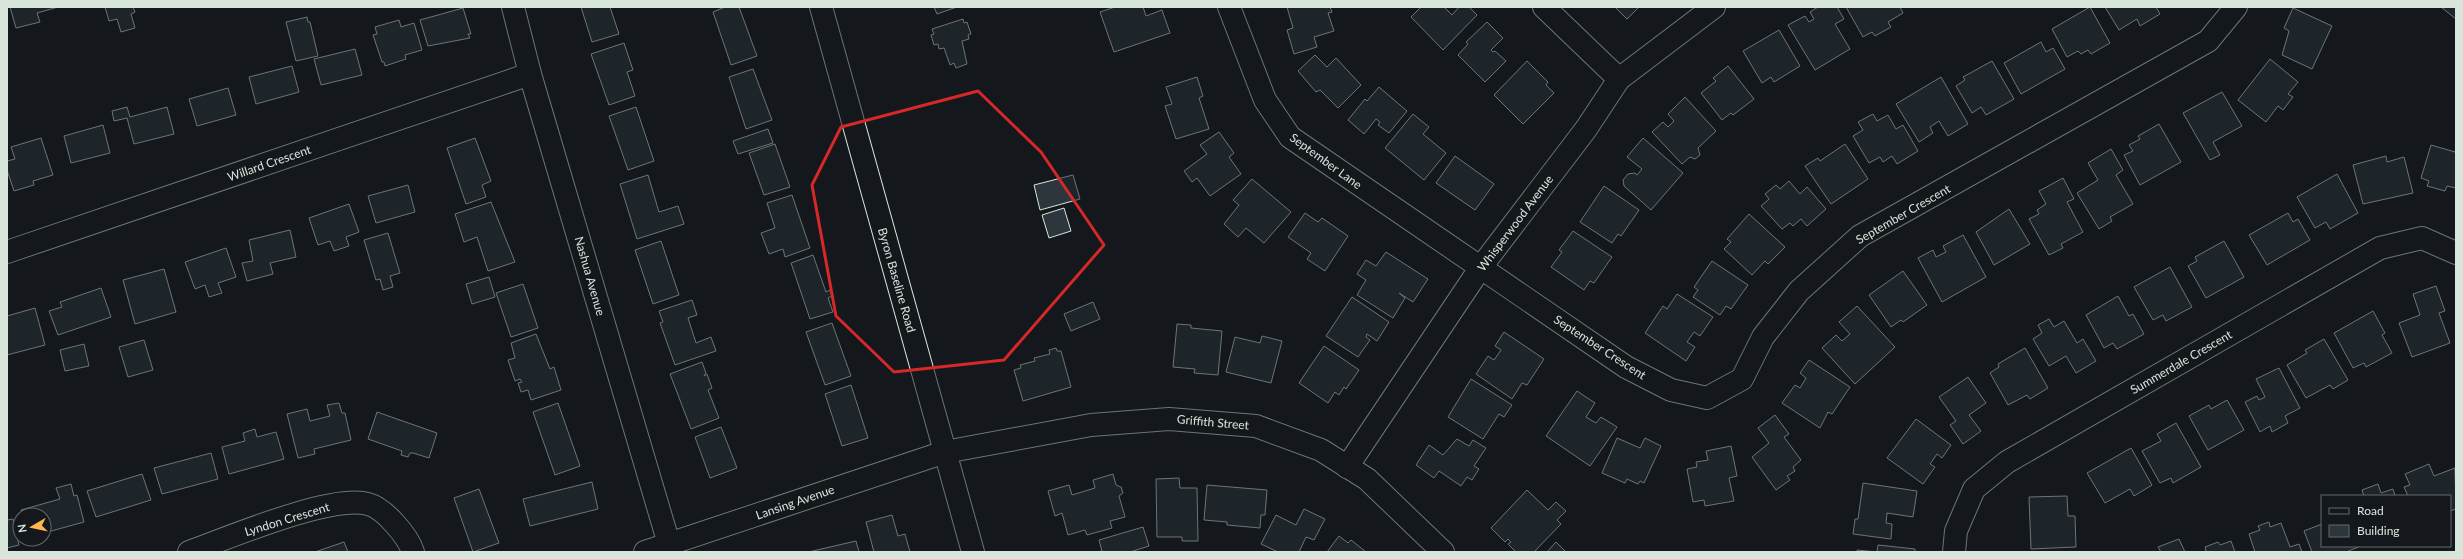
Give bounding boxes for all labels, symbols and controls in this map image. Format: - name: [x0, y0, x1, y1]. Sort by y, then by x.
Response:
- street label: September Lane: [1287, 130, 1365, 192]
- street label: Willard Crescent: [225, 141, 313, 184]
- street label: Whisperwood Avenue: [1474, 172, 1556, 274]
- street label: September Crescent: [1853, 180, 1954, 247]
- street label: Byron Baseline Road: [875, 226, 919, 334]
- street label: Nashua Avenue: [572, 235, 608, 317]
- street label: September Crescent: [1551, 312, 1649, 383]
- street label: Summerdale Crescent: [2128, 326, 2235, 397]
- street label: Griffith Street: [1176, 411, 1250, 433]
- street label: Lansing Avenue: [754, 482, 836, 522]
- legend: [2321, 495, 2451, 547]
- street label: Lyndon Crescent: [243, 499, 332, 539]
- text: Road: [2357, 503, 2384, 518]
- north arrow: [12, 507, 52, 547]
- text: N: [15, 523, 29, 534]
- text: Building: [2357, 523, 2400, 538]

